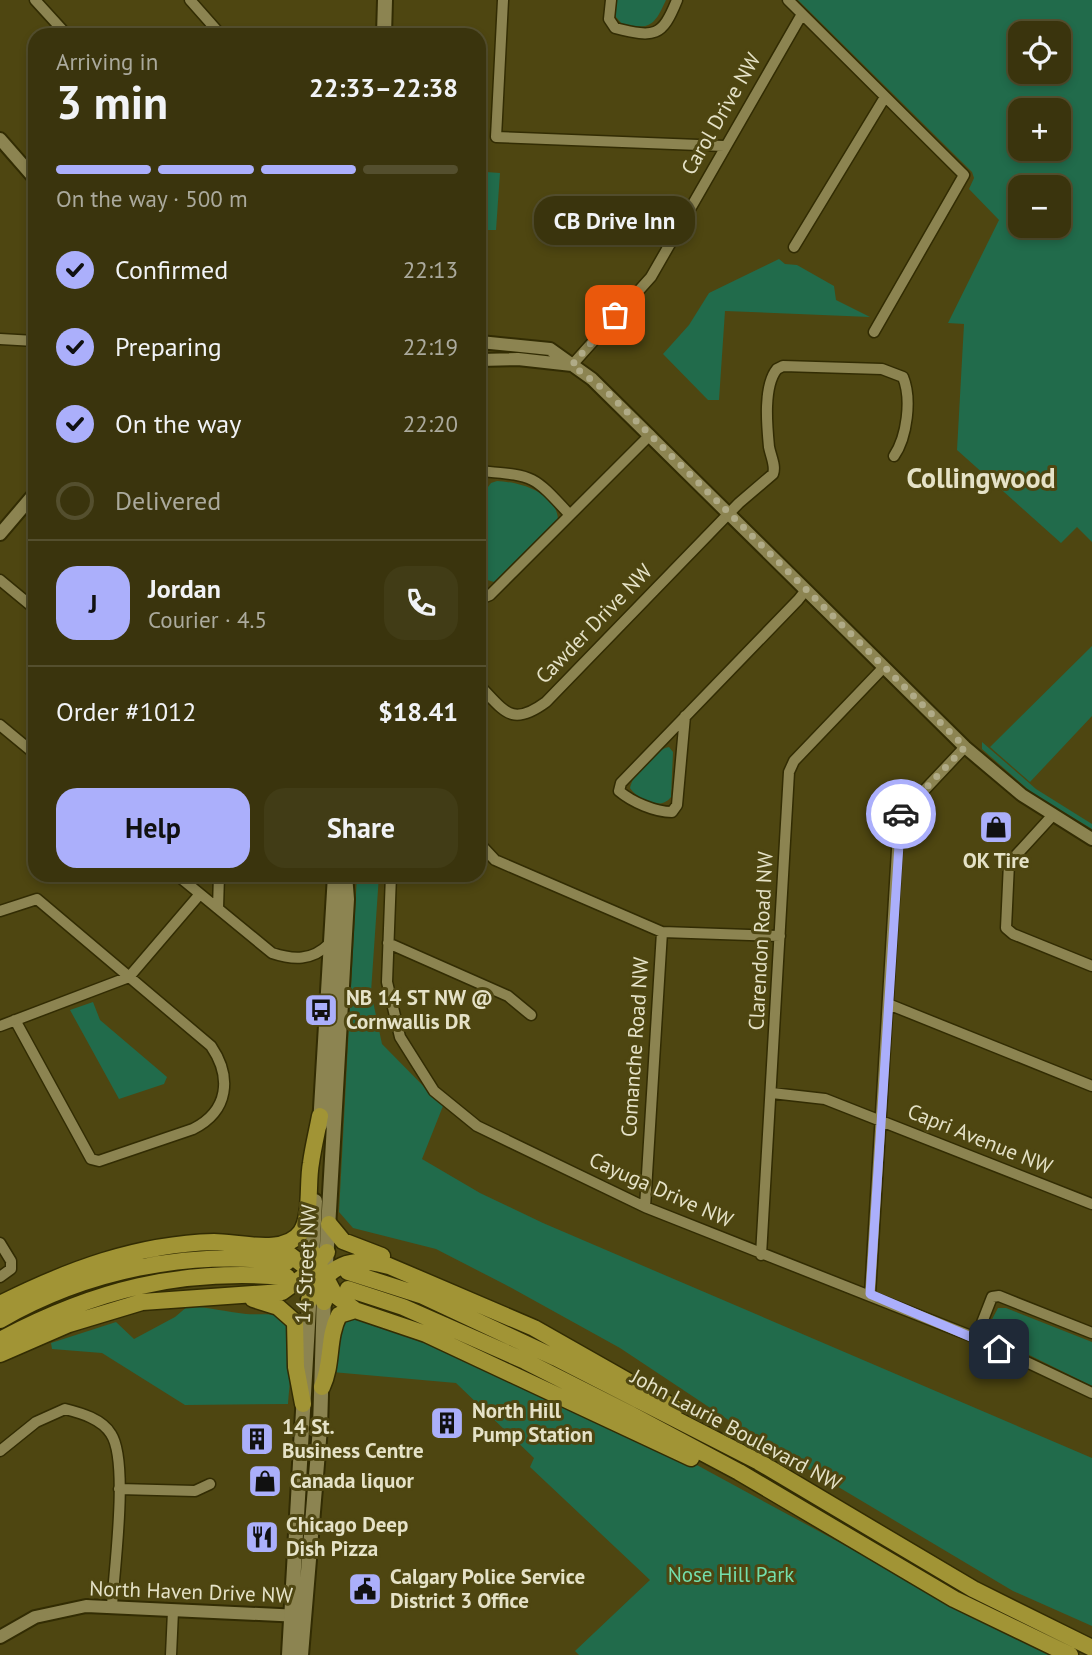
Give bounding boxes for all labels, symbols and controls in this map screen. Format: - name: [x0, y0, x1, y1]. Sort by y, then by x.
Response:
- map controls: [1008, 21, 1071, 238]
- button: locate: [1008, 21, 1071, 84]
- text: Arriving in: [56, 47, 158, 76]
- street label: Carol Drive NW: [675, 47, 767, 180]
- text: 22:33–22:38: [309, 71, 458, 104]
- text: 3 min: [56, 72, 168, 132]
- button: +: [1008, 98, 1071, 161]
- button: −: [1008, 175, 1071, 238]
- text: On the way · 500 m: [56, 184, 248, 213]
- callout: CB Drive Inn: [534, 196, 696, 245]
- text: CB Drive Inn: [554, 206, 675, 235]
- icon: check: [56, 251, 94, 289]
- text: Confirmed: [115, 253, 228, 286]
- text: 22:13: [403, 255, 458, 284]
- pin: [585, 285, 645, 345]
- icon: bag: [596, 296, 634, 334]
- icon: check: [56, 328, 94, 366]
- text: Preparing: [115, 330, 222, 363]
- text: 22:19: [403, 332, 458, 361]
- icon: check: [56, 405, 94, 443]
- text: On the way: [115, 407, 241, 440]
- text: 22:20: [403, 409, 458, 438]
- district label: Collingwood: [906, 459, 1056, 496]
- text: Delivered: [115, 484, 221, 517]
- street label: Cawder Drive NW: [530, 558, 658, 689]
- button: phone: [384, 566, 458, 640]
- text: Jordan: [148, 572, 221, 605]
- text: J: [89, 587, 97, 620]
- text: Courier · 4.5: [148, 605, 267, 634]
- text: Order #1012: [56, 695, 196, 728]
- text: $18.41: [378, 695, 458, 728]
- courier: [866, 779, 936, 849]
- button: Help: [56, 788, 250, 868]
- button: Share: [264, 788, 458, 868]
- icon: car: [882, 795, 920, 833]
- shop icon: OK Tire: [977, 808, 1015, 846]
- place label: OK Tire: [963, 847, 1029, 874]
- street label: Clarendon Road NW: [742, 850, 779, 1031]
- street label: Comanche Road NW: [615, 955, 654, 1138]
- place label: NB 14 ST NW @ Cornwallis DR: [346, 984, 493, 1035]
- bus stop icon: NB 14 ST NW @ Cornwallis DR: [302, 991, 340, 1029]
- street label: Capri Avenue NW: [904, 1097, 1057, 1180]
- street label: Cayuga Drive NW: [585, 1146, 738, 1234]
- street label: 14 Street NW: [289, 1203, 322, 1324]
- pin: [969, 1319, 1029, 1379]
- icon: home: [980, 1330, 1018, 1368]
- street label: John Laurie Boulevard NW: [626, 1362, 847, 1497]
- place label: North Hill Pump Station: [472, 1397, 593, 1448]
- building icon: North Hill Pump Station: [428, 1404, 466, 1442]
- place label: 14 St. Business Centre: [282, 1413, 424, 1464]
- building icon: 14 St. Business Centre: [238, 1420, 276, 1458]
- shop icon: Canada liquor: [246, 1462, 284, 1500]
- place label: Canada liquor: [290, 1467, 414, 1494]
- place label: Chicago Deep Dish Pizza: [286, 1511, 408, 1562]
- restaurant icon: Chicago Deep Dish Pizza: [243, 1518, 281, 1556]
- park label: Nose Hill Park: [668, 1561, 794, 1588]
- place label: Calgary Police Service District 3 Office: [390, 1563, 585, 1614]
- public building icon: Calgary Police Service District 3 Office: [346, 1570, 384, 1608]
- street label: North Haven Drive NW: [89, 1574, 294, 1609]

